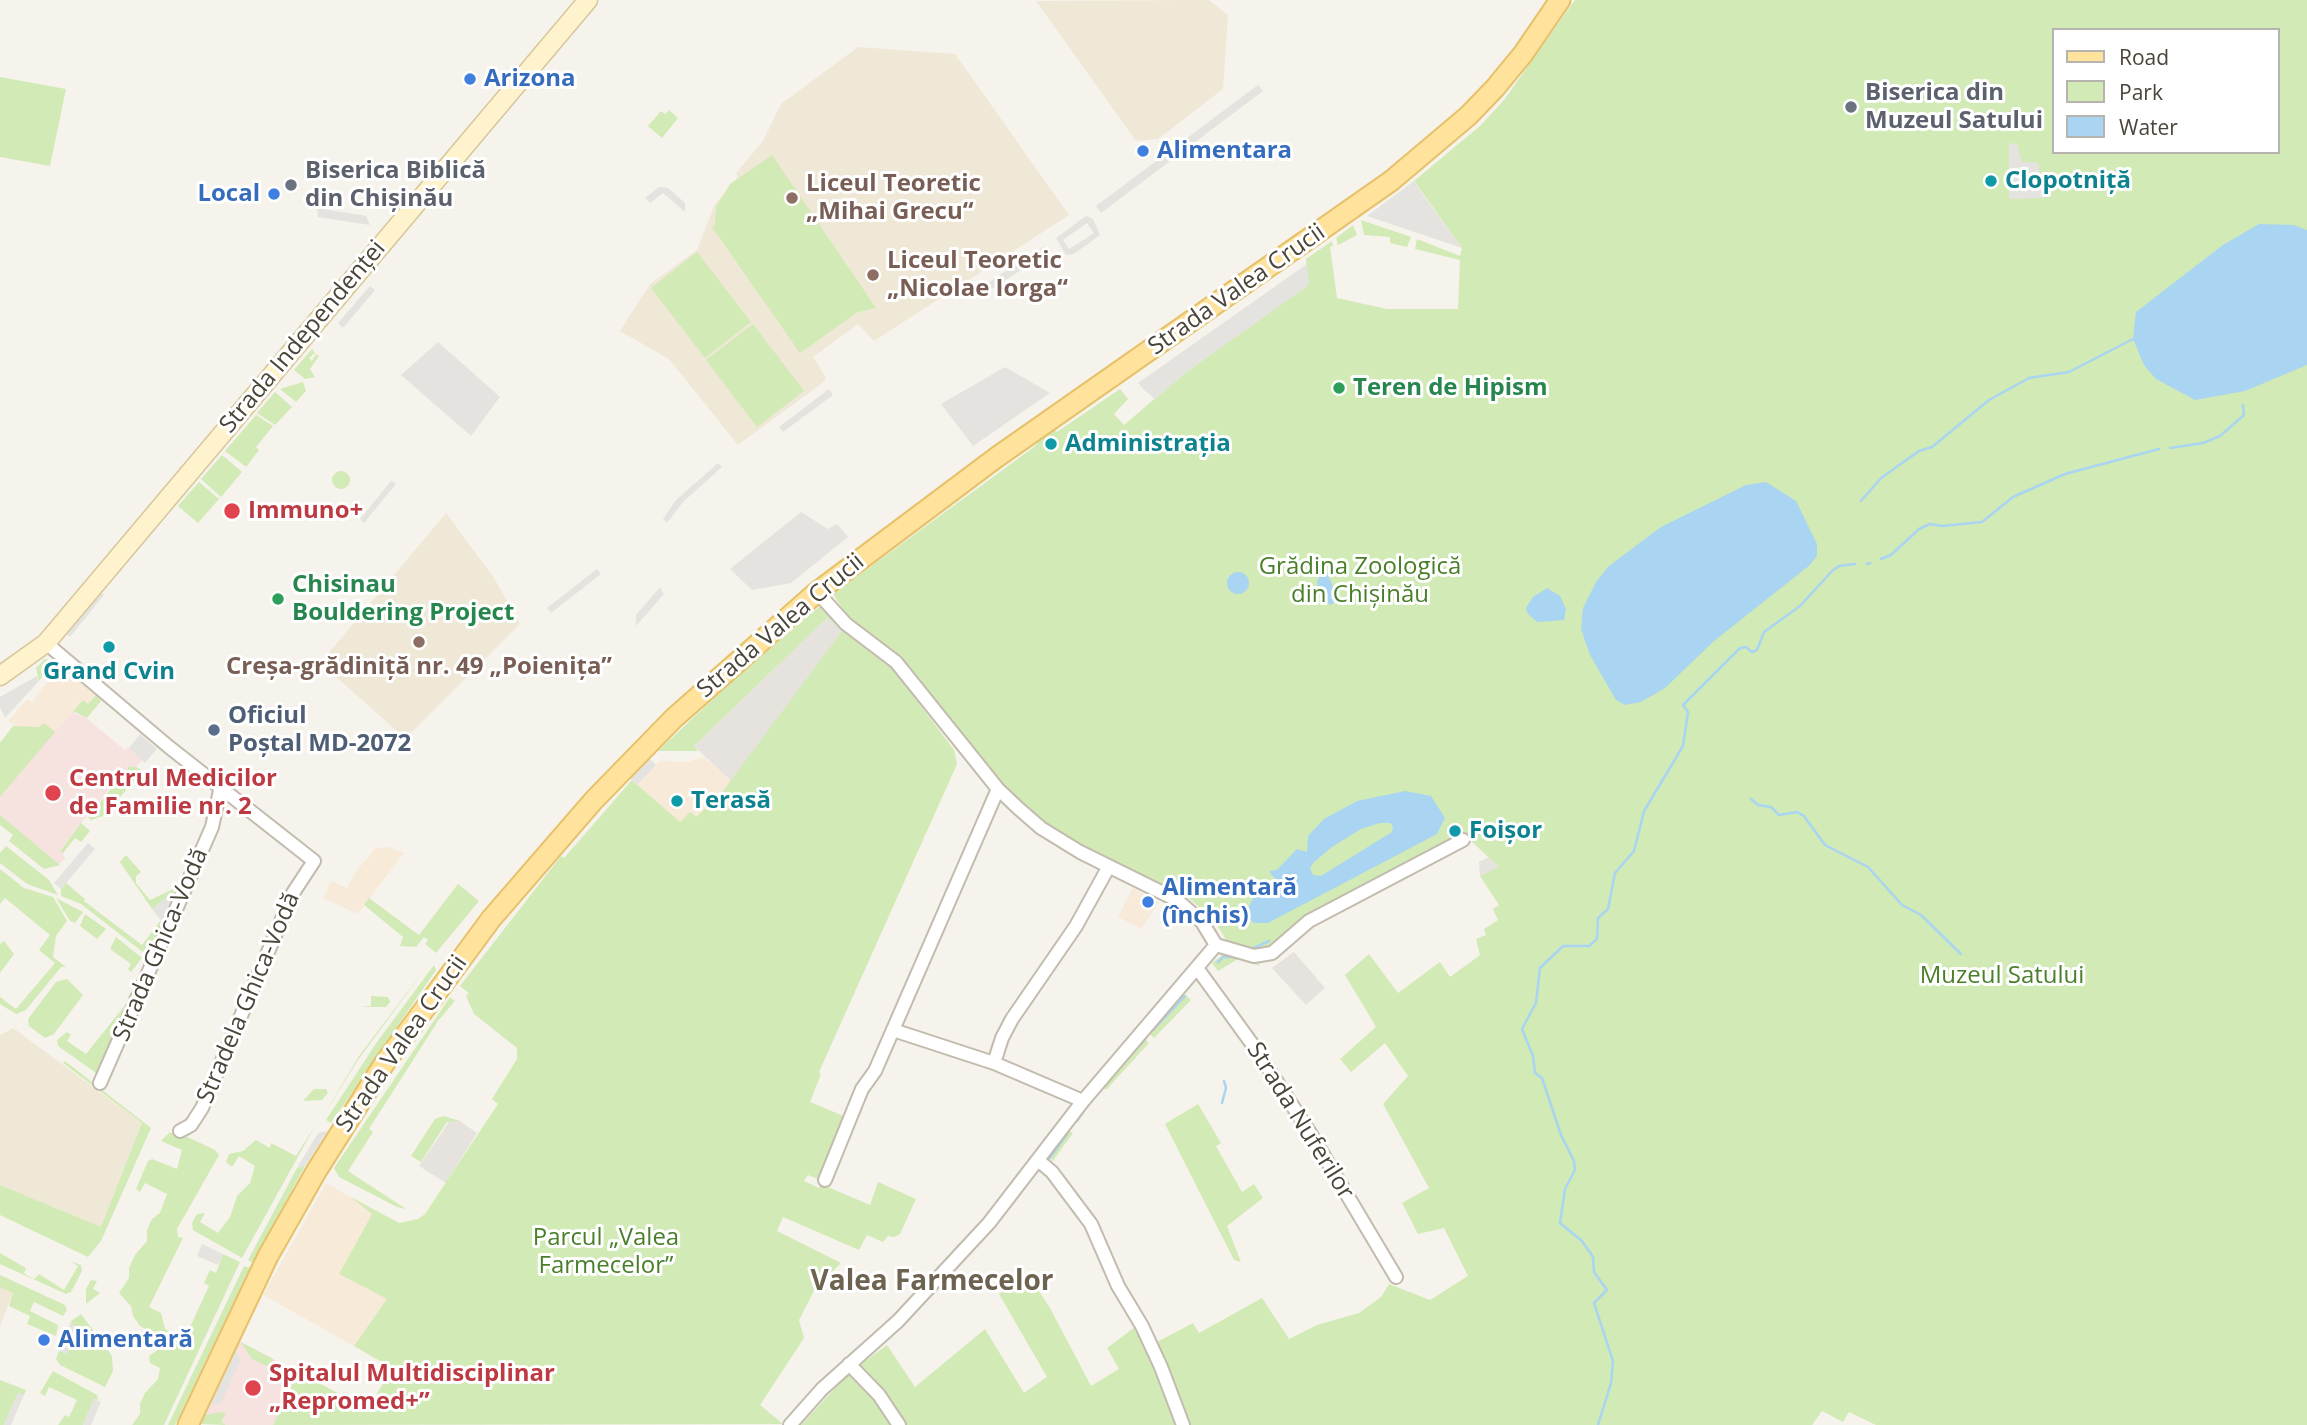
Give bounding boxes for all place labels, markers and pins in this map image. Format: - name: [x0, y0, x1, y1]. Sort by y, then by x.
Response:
- place label: Arizona: [484, 65, 576, 93]
- marker: Arizona: [462, 71, 478, 87]
- place label: Biserica din Muzeul Satului: [1865, 79, 2043, 135]
- marker: Biserica din Muzeul Satului: [1843, 99, 1859, 115]
- place label: Alimentara: [1157, 137, 1292, 165]
- marker: Alimentara: [1135, 143, 1151, 159]
- place label: Biserica Biblică din Chișinău: [305, 157, 486, 213]
- place label: Clopotniță: [2005, 167, 2131, 195]
- place label: Liceul Teoretic „Mihai Grecu“: [806, 170, 981, 226]
- marker: Clopotniță: [1983, 173, 1999, 189]
- marker: Biserica Biblică din Chișinău: [283, 177, 299, 193]
- place label: Local: [197, 180, 260, 208]
- marker: Local: [266, 186, 282, 202]
- marker: Liceul Teoretic „Mihai Grecu“: [784, 190, 800, 206]
- place label: Liceul Teoretic „Nicolae Iorga“: [887, 247, 1068, 303]
- marker: Liceul Teoretic „Nicolae Iorga“: [865, 267, 881, 283]
- place label: Teren de Hipism: [1353, 374, 1547, 402]
- marker: Teren de Hipism: [1331, 380, 1347, 396]
- place label: Administrația: [1065, 430, 1231, 458]
- marker: Administrația: [1043, 436, 1059, 452]
- place label: Immuno+: [248, 497, 363, 525]
- marker: Immuno+: [222, 501, 242, 521]
- place label: Chisinau Bouldering Project: [292, 571, 514, 627]
- marker: Chisinau Bouldering Project: [270, 591, 286, 607]
- marker: Creșa-grădiniță nr. 49 „Poienița”: [411, 634, 427, 650]
- marker: Grand Cvin: [101, 639, 117, 655]
- place label: Creșa-grădiniță nr. 49 „Poienița”: [226, 653, 612, 681]
- place label: Grand Cvin: [43, 658, 175, 686]
- place label: Oficiul Poștal MD-2072: [228, 702, 411, 758]
- marker: Oficiul Poștal MD-2072: [206, 722, 222, 738]
- place label: Centrul Medicilor de Familie nr. 2: [69, 765, 277, 821]
- marker: Centrul Medicilor de Familie nr. 2: [43, 783, 63, 803]
- place label: Terasă: [691, 787, 771, 815]
- marker: Terasă: [669, 793, 685, 809]
- place label: Foișor: [1469, 817, 1542, 845]
- marker: Foișor: [1447, 823, 1463, 839]
- place label: Alimentară (închis): [1162, 874, 1297, 930]
- marker: Alimentară (închis): [1140, 894, 1156, 910]
- place label: Alimentară: [58, 1326, 193, 1354]
- marker: Alimentară: [36, 1332, 52, 1348]
- place label: Spitalul Multidisciplinar „Repromed+”: [269, 1360, 555, 1416]
- marker: Spitalul Multidisciplinar „Repromed+”: [243, 1378, 263, 1398]

